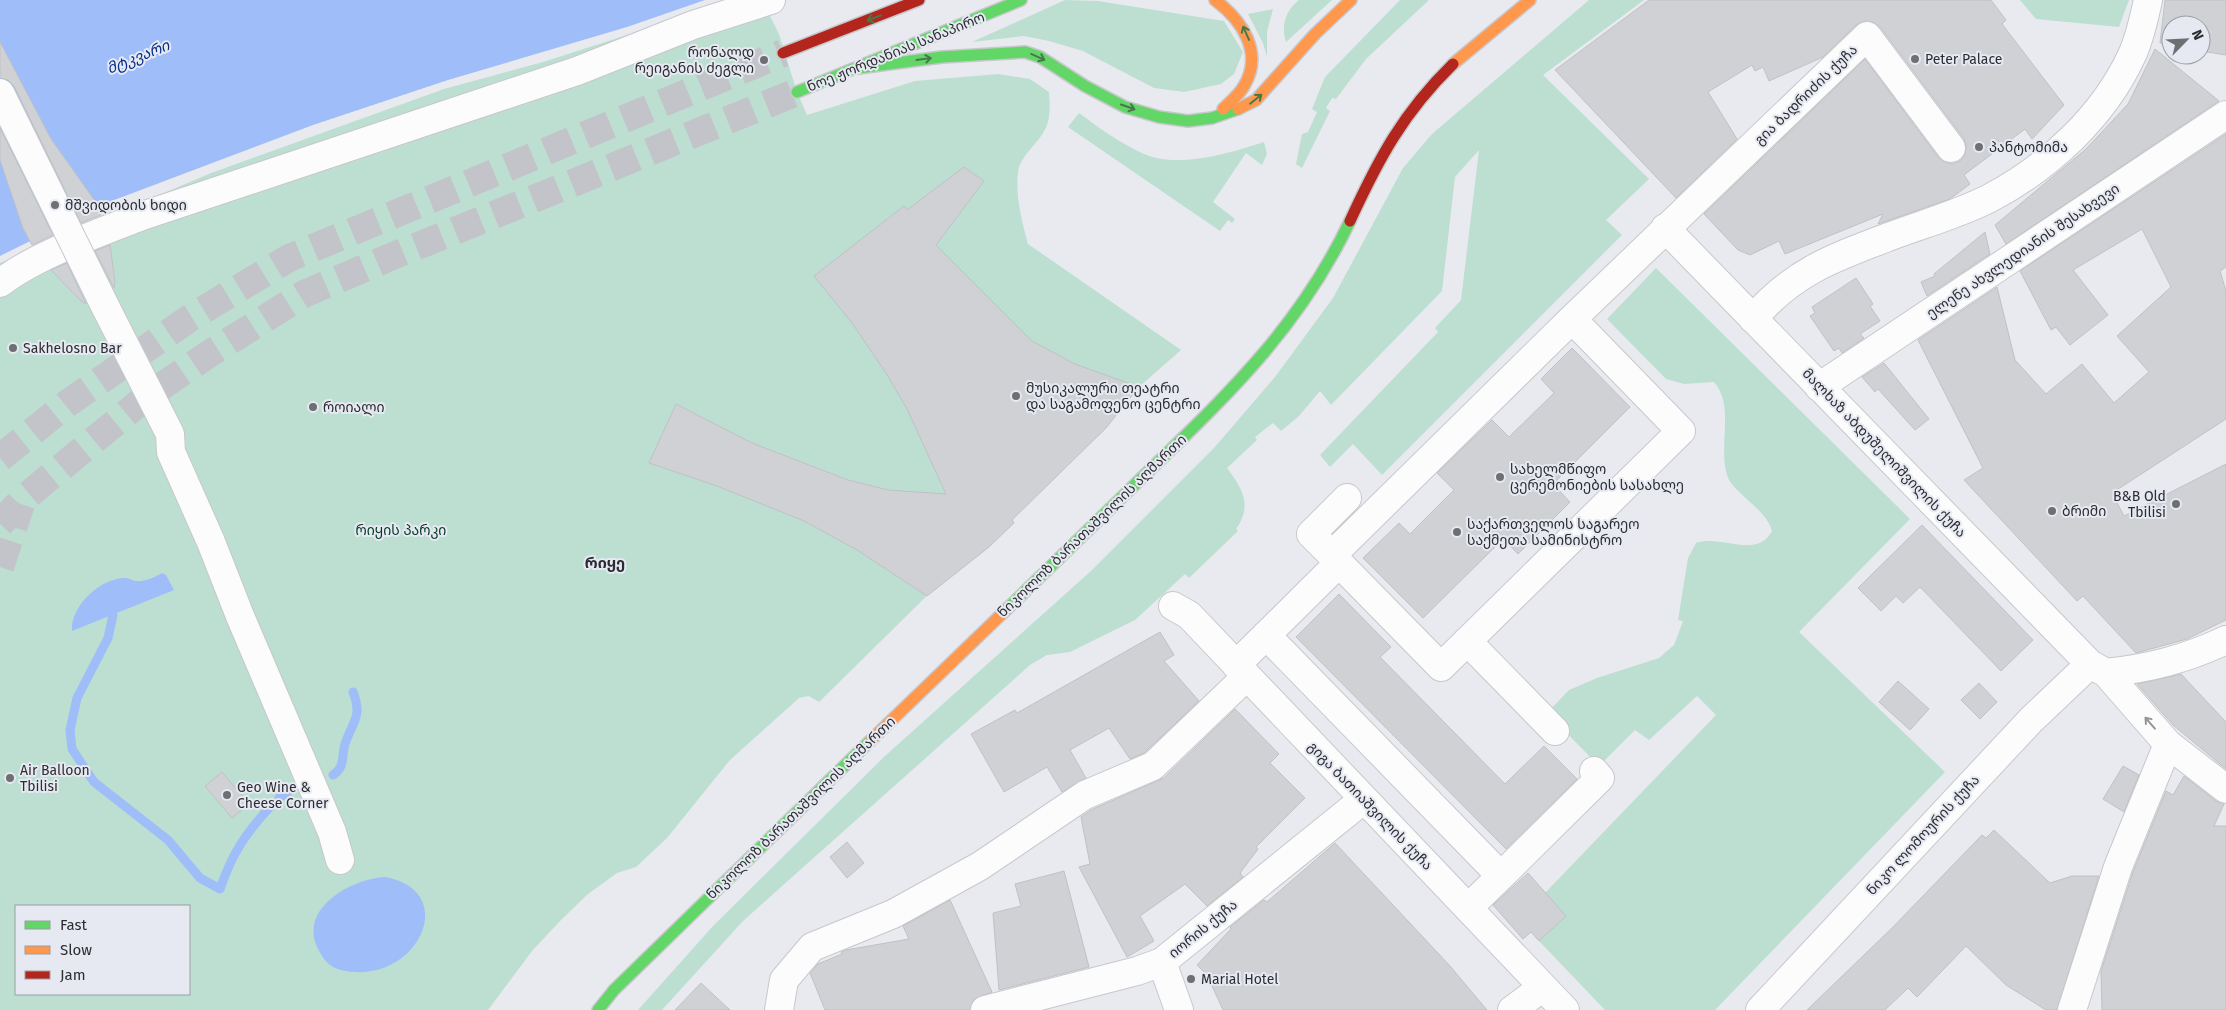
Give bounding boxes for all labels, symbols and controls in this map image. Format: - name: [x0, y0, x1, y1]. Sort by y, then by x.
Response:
- street label: ნოე ჟორდანიას სანაპირო: [805, 9, 987, 95]
- one-way arrow: [867, 14, 882, 23]
- north arrow: [2161, 15, 2211, 65]
- one-way arrow: [1240, 26, 1250, 41]
- text: N: [2188, 27, 2207, 43]
- water label: მტკვარი: [104, 36, 173, 78]
- street label: გია ბადრიძის ქუჩა: [1751, 41, 1861, 149]
- place label: რონალდ რეიგანის ძეგლი: [635, 44, 754, 77]
- place label: Peter Palace: [1925, 51, 2002, 68]
- one-way arrow: [1030, 53, 1045, 63]
- marker: Peter Palace: [1909, 53, 1921, 65]
- marker: რონალდ რეიგანის ძეგლი: [758, 54, 770, 66]
- one-way arrow: [915, 54, 931, 64]
- one-way arrow: [1249, 93, 1262, 104]
- one-way arrow: [1120, 103, 1136, 113]
- place label: პანტომიმა: [1989, 139, 2068, 156]
- marker: პანტომიმა: [1973, 141, 1985, 153]
- street label: ელენე ახვლედიანის შესახვევი: [1923, 180, 2123, 322]
- place label: მშვიდობის ხიდი: [65, 197, 187, 214]
- marker: მშვიდობის ხიდი: [49, 199, 61, 211]
- place label: Sakhelosno Bar: [23, 340, 122, 357]
- marker: Sakhelosno Bar: [7, 342, 19, 354]
- street label: მალხაზ აბდუშელიშვილის ქუჩა: [1798, 365, 1970, 541]
- place label: მუსიკალური თეატრი და საგამოფენო ცენტრი: [1026, 380, 1200, 413]
- marker: მუსიკალური თეატრი და საგამოფენო ცენტრი: [1010, 390, 1022, 402]
- place label: როიალი: [323, 399, 385, 416]
- marker: როიალი: [307, 401, 319, 413]
- street label: ნიკოლოზ ბარათაშვილის აღმართი: [994, 431, 1190, 621]
- place label: სახელმწიფო ცერემონიების სასახლე: [1510, 461, 1684, 494]
- marker: სახელმწიფო ცერემონიების სასახლე: [1494, 471, 1506, 483]
- place label: B&B Old Tbilisi: [2113, 488, 2166, 521]
- marker: B&B Old Tbilisi: [2170, 498, 2182, 510]
- place label: ბრიმი: [2062, 503, 2106, 520]
- marker: ბრიმი: [2046, 505, 2058, 517]
- place label: საქართველოს საგარეო საქმეთა სამინისტრო: [1467, 516, 1639, 549]
- park label: რიყის პარკი: [356, 522, 446, 539]
- marker: საქართველოს საგარეო საქმეთა სამინისტრო: [1451, 526, 1463, 538]
- district label: რიყე: [585, 554, 625, 572]
- street label: ნიკოლოზ ბარათაშვილის აღმართი: [703, 713, 899, 903]
- one-way arrow: [2144, 717, 2155, 730]
- street label: გიგა ბათიაშვილის ქუჩა: [1304, 738, 1436, 874]
- place label: Air Balloon Tbilisi: [20, 762, 90, 795]
- street label: ნიკო ლომოურის ქუჩა: [1863, 771, 1983, 899]
- marker: Air Balloon Tbilisi: [4, 772, 16, 784]
- place label: Geo Wine & Cheese Corner: [237, 779, 329, 812]
- marker: Geo Wine & Cheese Corner: [221, 789, 233, 801]
- street label: იორის ქუჩა: [1165, 896, 1241, 962]
- legend: [15, 905, 190, 995]
- text: Fast: [60, 916, 87, 934]
- text: Slow: [60, 941, 92, 959]
- text: Jam: [60, 966, 86, 984]
- place label: Marial Hotel: [1201, 971, 1278, 988]
- marker: Marial Hotel: [1185, 973, 1197, 985]

